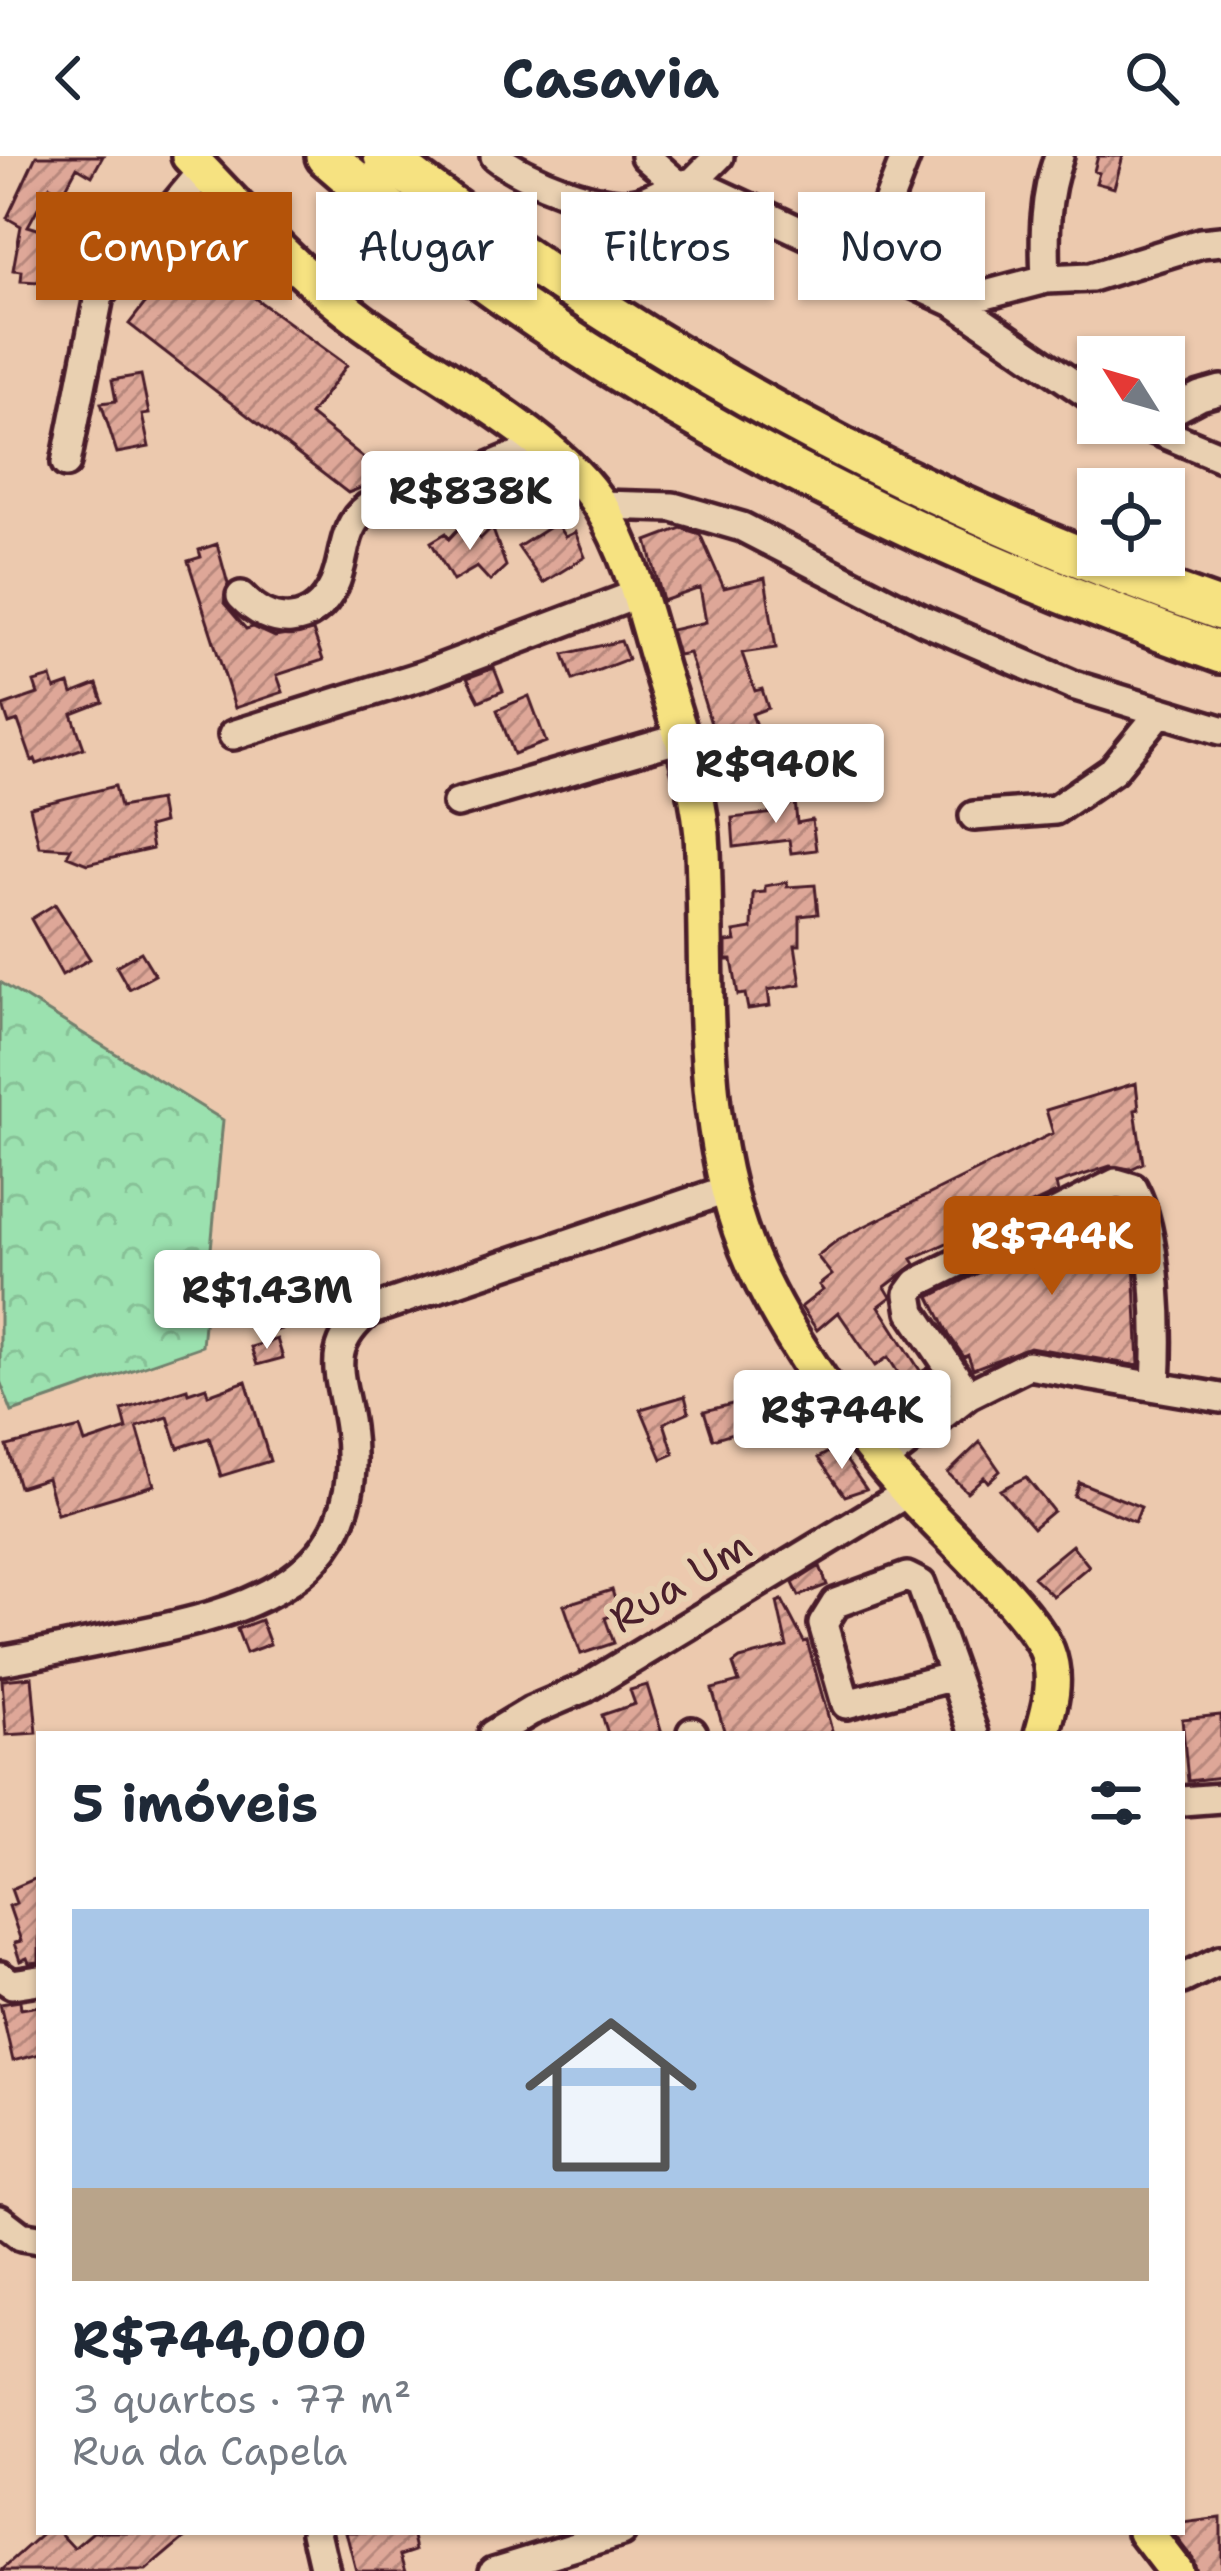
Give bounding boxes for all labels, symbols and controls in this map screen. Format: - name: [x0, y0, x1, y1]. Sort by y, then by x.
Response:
- text: Casavia: [501, 42, 720, 114]
- icon: back: [36, 45, 102, 111]
- icon: search: [1119, 45, 1185, 111]
- chip: Comprar: [36, 192, 292, 300]
- chip: Alugar: [316, 192, 537, 300]
- chip: Filtros: [561, 192, 774, 300]
- chip: Novo: [798, 192, 985, 300]
- north arrow: [1077, 336, 1185, 444]
- map controls: [1077, 336, 1185, 576]
- pin: R$838K: [372, 451, 568, 553]
- text: R$838K: [388, 464, 552, 516]
- button: locate: [1077, 468, 1185, 576]
- pin: R$940K: [678, 724, 874, 826]
- text: R$940K: [695, 737, 857, 789]
- pin: R$744K: [954, 1196, 1150, 1298]
- text: R$744K: [971, 1209, 1133, 1261]
- pin: R$1.43M: [156, 1250, 378, 1352]
- text: R$1.43M: [181, 1263, 353, 1315]
- pin: R$744K: [744, 1370, 940, 1472]
- text: R$744K: [761, 1383, 923, 1435]
- street label: Rua Um: [599, 1517, 761, 1645]
- text: 5 imóveis: [72, 1769, 318, 1837]
- icon: filters: [1083, 1770, 1149, 1836]
- icon: home: [503, 1987, 719, 2203]
- text: R$744,000: [72, 2305, 367, 2373]
- text: 3 quartos · 77 m²: [72, 2373, 411, 2425]
- text: Rua da Capela: [72, 2425, 347, 2477]

